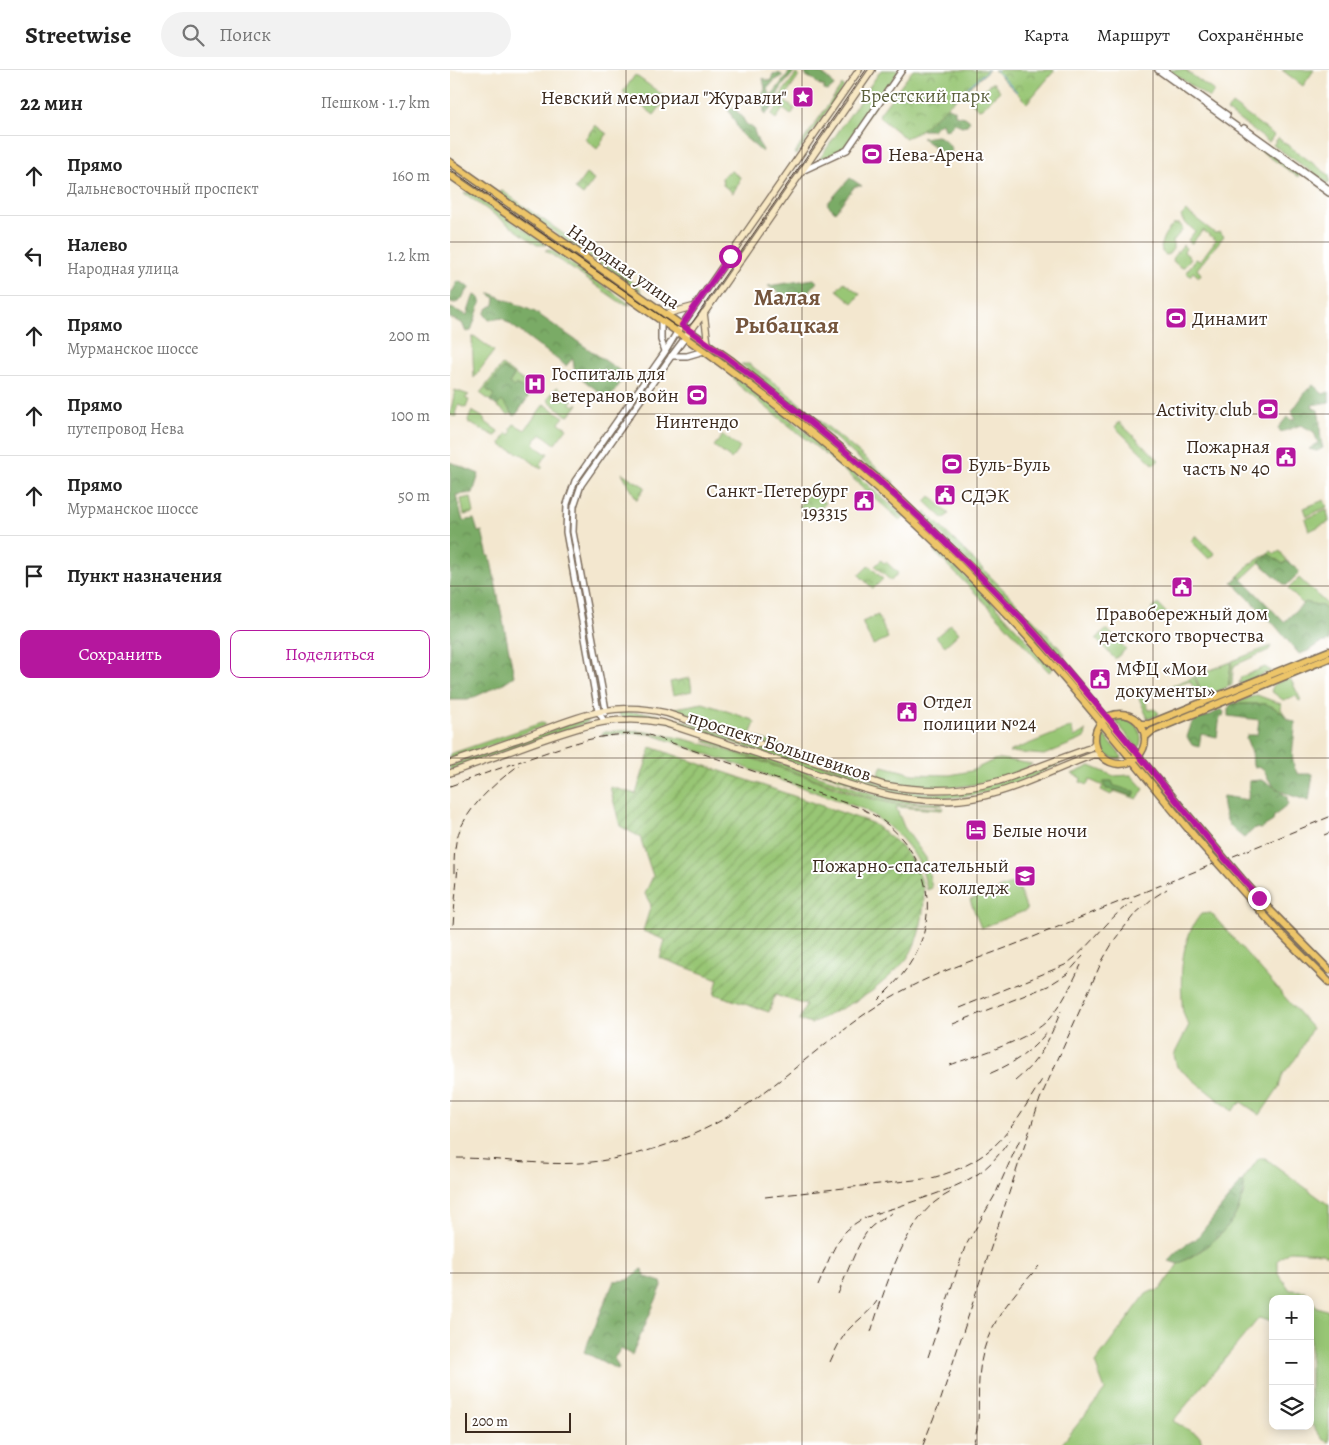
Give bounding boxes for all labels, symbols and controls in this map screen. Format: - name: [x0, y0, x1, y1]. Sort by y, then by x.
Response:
- search box: [161, 12, 511, 57]
- text: Streetwise: [25, 19, 131, 51]
- icon: search: [179, 21, 207, 49]
- text: Поиск: [219, 22, 271, 48]
- text: Карта: [1024, 23, 1069, 47]
- text: Маршрут: [1097, 23, 1170, 47]
- text: Сохранённые: [1198, 23, 1304, 47]
- park label: Брестский парк: [860, 83, 990, 109]
- place label: Невский мемориал "Журавли": [541, 85, 787, 111]
- place icon: Невский мемориал "Журавли": [791, 85, 815, 109]
- text: 22 мин: [20, 89, 83, 117]
- text: Пешком · 1.7 km: [321, 92, 430, 114]
- sports icon: Нева-Арена: [860, 142, 884, 166]
- place label: Нева-Арена: [888, 142, 984, 168]
- text: Прямо: [67, 152, 122, 178]
- icon: ahead: [20, 162, 48, 190]
- text: 160 m: [392, 165, 430, 187]
- text: Дальневосточный проспект: [67, 178, 259, 200]
- street label: Народная улица: [562, 218, 686, 316]
- text: Налево: [67, 232, 127, 258]
- icon: left: [20, 242, 48, 270]
- text: 1.2 km: [388, 245, 430, 267]
- route start: [719, 245, 742, 268]
- text: Народная улица: [67, 258, 179, 280]
- district label: Малая Рыбацкая: [735, 281, 839, 341]
- sports icon: Динамит: [1164, 306, 1188, 330]
- place label: Динамит: [1192, 306, 1268, 332]
- text: Прямо: [67, 312, 122, 338]
- icon: ahead: [20, 322, 48, 350]
- text: 200 m: [389, 325, 430, 347]
- text: Мурманское шоссе: [67, 338, 199, 360]
- place label: Госпиталь для ветеранов войн: [551, 361, 679, 409]
- hospital icon: Госпиталь для ветеранов войн: [523, 372, 547, 396]
- sports icon: Нинтендо: [685, 383, 709, 407]
- text: Прямо: [67, 392, 122, 418]
- place label: Activity club: [1156, 397, 1252, 423]
- sports icon: Activity club: [1256, 397, 1280, 421]
- icon: ahead: [20, 402, 48, 430]
- text: 100 m: [391, 405, 430, 427]
- place label: Нинтендо: [655, 409, 739, 435]
- text: путепровод Нева: [67, 418, 184, 440]
- place label: Пожарная часть № 40: [1183, 434, 1270, 482]
- public building icon: Пожарная часть № 40: [1274, 445, 1298, 469]
- sports icon: Буль-Буль: [940, 452, 964, 476]
- place label: Буль-Буль: [968, 452, 1050, 478]
- text: Прямо: [67, 472, 122, 498]
- place label: Санкт-Петербург 193315: [706, 478, 848, 526]
- icon: ahead: [20, 482, 48, 510]
- public building icon: СДЭК: [933, 483, 957, 507]
- place label: СДЭК: [961, 483, 1009, 509]
- text: 50 m: [398, 485, 430, 507]
- public building icon: Санкт-Петербург 193315: [852, 489, 876, 513]
- text: Мурманское шоссе: [67, 498, 199, 520]
- icon: arrive: [20, 562, 48, 590]
- text: Пункт назначения: [67, 563, 222, 589]
- public building icon: Правобережный дом детского творчества: [1170, 575, 1194, 599]
- place label: Правобережный дом детского творчества: [1096, 601, 1268, 649]
- button: Сохранить: [20, 630, 220, 678]
- button: Поделиться: [230, 630, 430, 678]
- place label: МФЦ «Мои документы»: [1115, 656, 1215, 704]
- public building icon: МФЦ «Мои документы»: [1088, 667, 1112, 691]
- place label: Отдел полиции №24: [923, 689, 1037, 737]
- public building icon: Отдел полиции №24: [895, 700, 919, 724]
- street label: проспект Большевиков: [685, 704, 875, 788]
- hotel icon: Белые ночи: [964, 818, 988, 842]
- place label: Белые ночи: [992, 818, 1087, 844]
- place label: Пожарно-спасательный колледж: [812, 853, 1009, 901]
- school or university icon: Пожарно-спасательный колледж: [1013, 864, 1037, 888]
- route end: [1248, 887, 1271, 910]
- map controls: [1269, 1295, 1314, 1430]
- button: +: [1269, 1295, 1314, 1340]
- button: −: [1269, 1340, 1314, 1385]
- button: layers: [1269, 1385, 1314, 1430]
- scale bar: [465, 1410, 571, 1433]
- text: 200 m: [472, 1412, 508, 1431]

